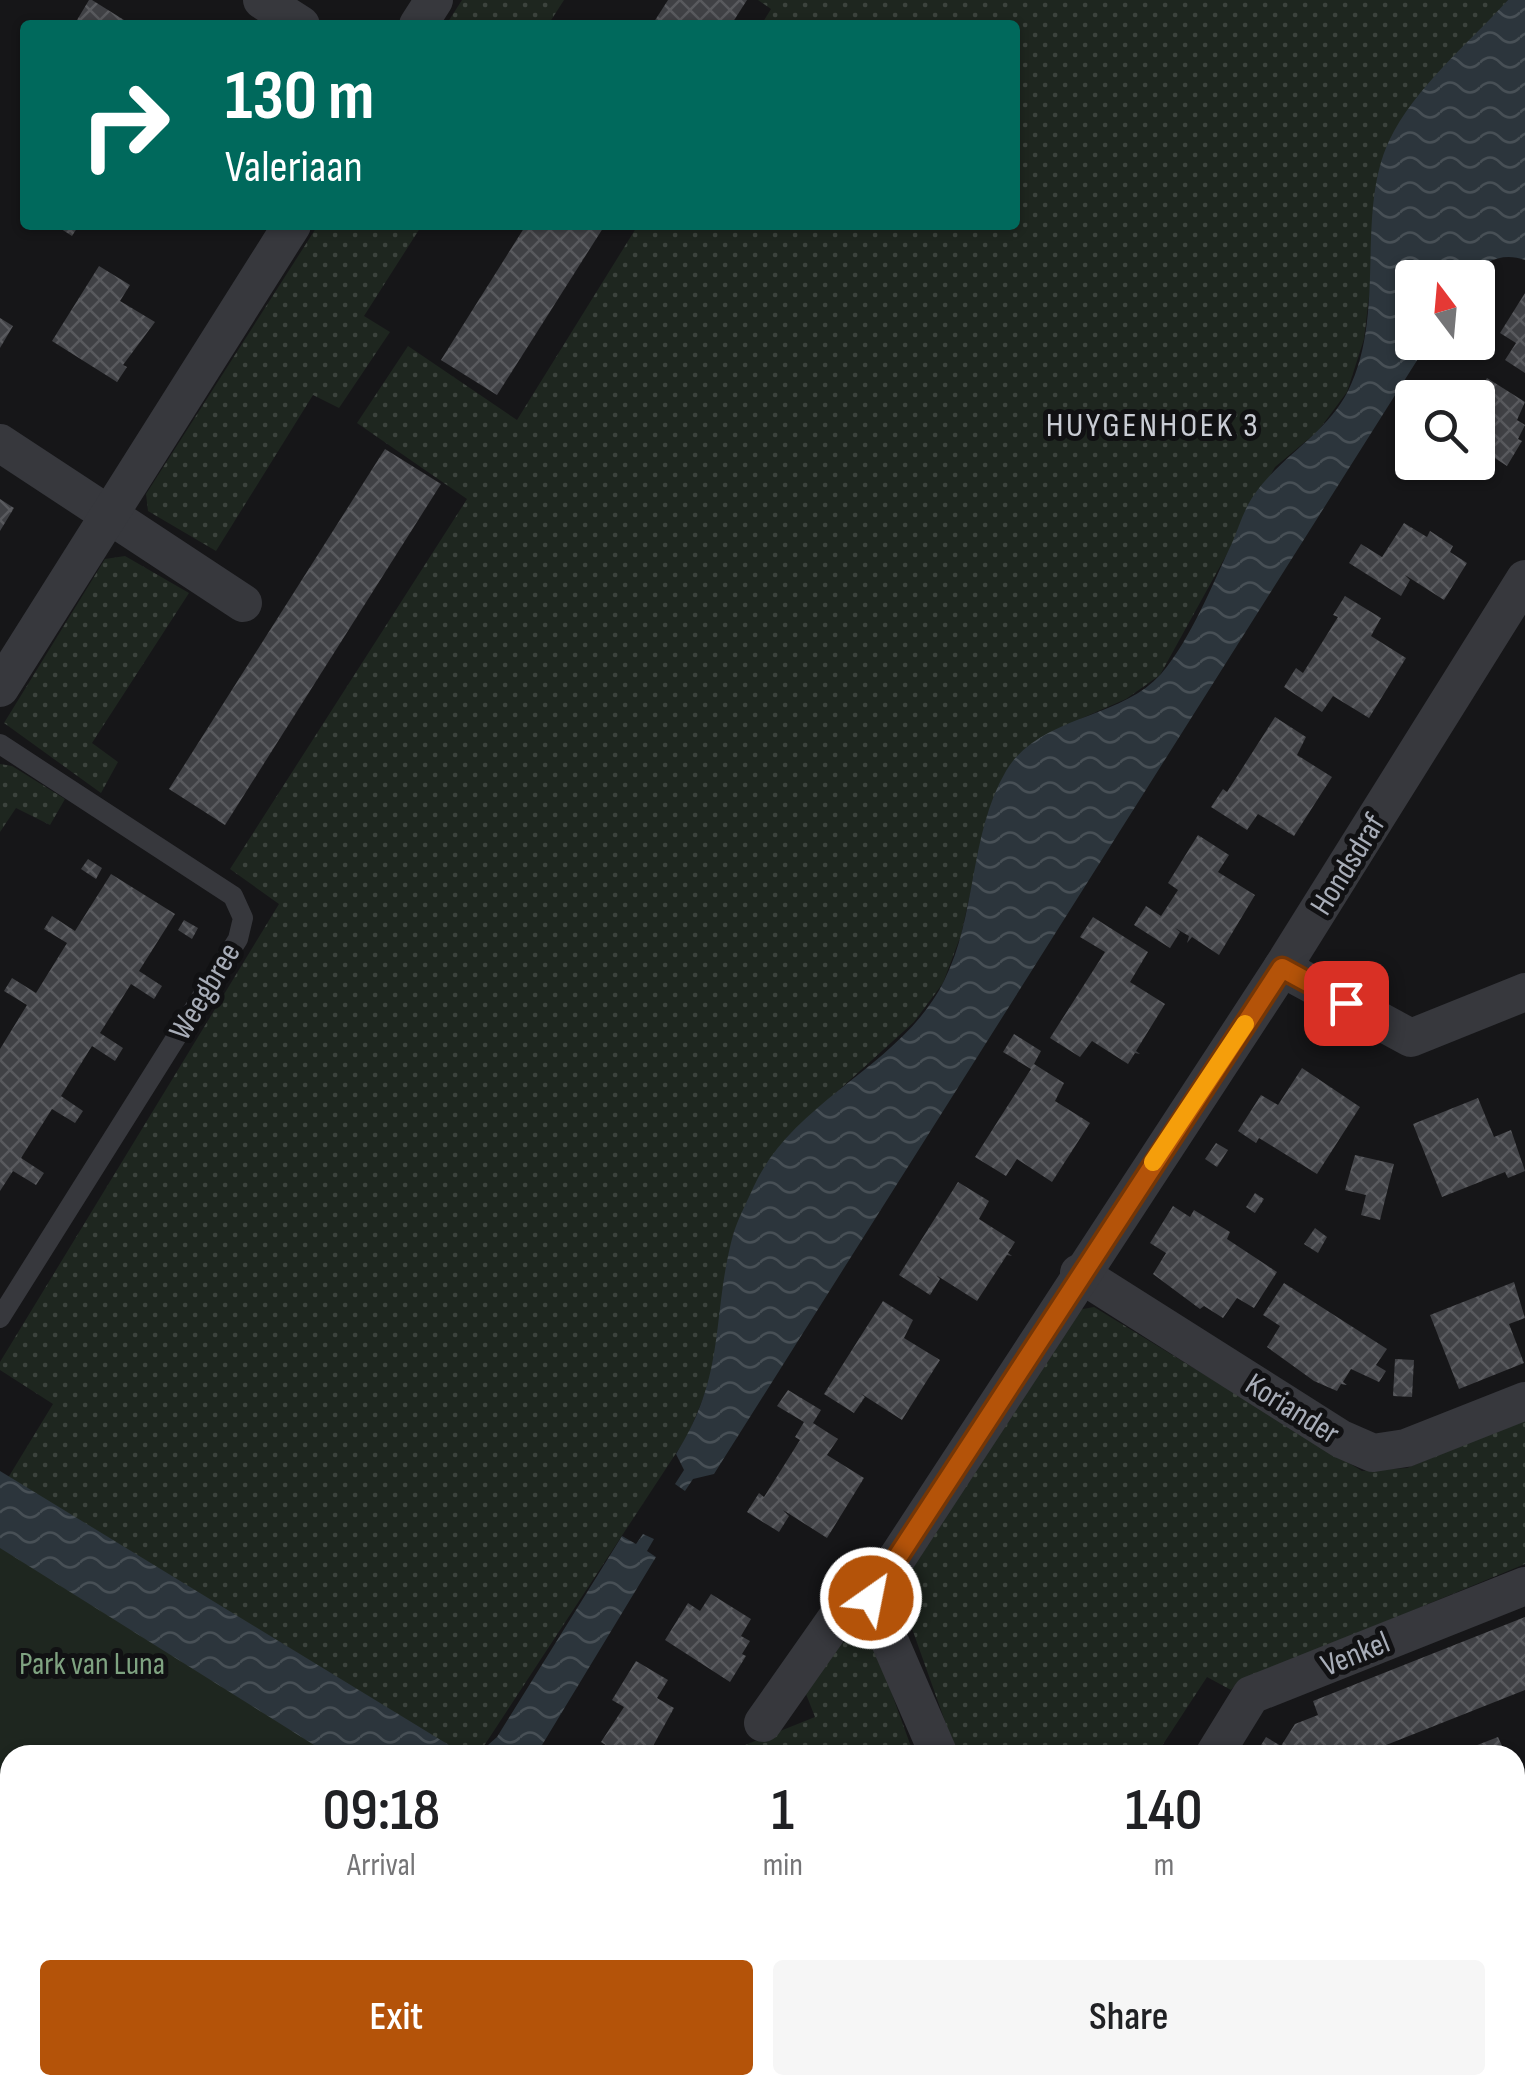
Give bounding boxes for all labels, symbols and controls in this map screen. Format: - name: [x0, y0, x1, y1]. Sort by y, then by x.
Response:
- text: 130 m: [225, 55, 374, 139]
- icon: right: [60, 60, 190, 190]
- text: Valeriaan: [225, 140, 363, 195]
- north arrow: [1395, 260, 1495, 360]
- map controls: [1395, 260, 1495, 480]
- button: search: [1395, 380, 1495, 480]
- district label: HUYGENHOEK 3: [1046, 404, 1260, 447]
- street label: Hondsdraf: [1302, 806, 1395, 922]
- street label: Weegbree: [161, 936, 249, 1047]
- pin: [1304, 961, 1389, 1046]
- icon: arrive: [1319, 976, 1374, 1031]
- street label: Koriander: [1238, 1365, 1347, 1453]
- position arrow: [819, 1546, 923, 1650]
- street label: Venkel: [1316, 1623, 1396, 1686]
- park label: Park van Luna: [19, 1645, 165, 1684]
- text: 09:18: [322, 1775, 440, 1847]
- text: 1: [772, 1775, 794, 1847]
- text: 140: [1125, 1775, 1203, 1847]
- text: Arrival: [347, 1846, 416, 1885]
- text: min: [763, 1846, 803, 1885]
- text: m: [1154, 1846, 1174, 1885]
- button: Exit: [40, 1960, 753, 2075]
- button: Share: [773, 1960, 1485, 2075]

